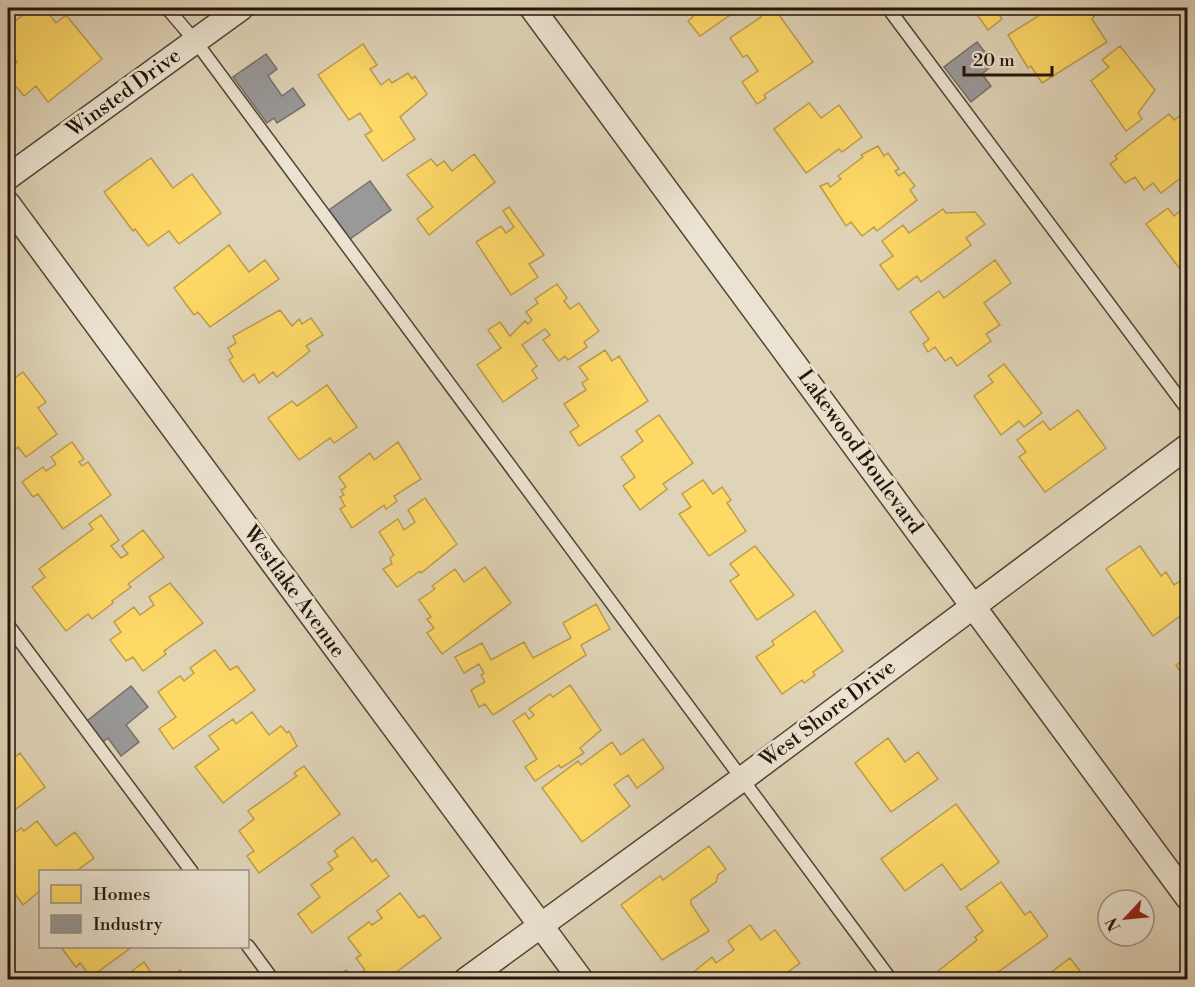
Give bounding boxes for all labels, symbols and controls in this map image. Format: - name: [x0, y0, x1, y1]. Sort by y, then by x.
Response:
- scale bar: [964, 39, 1052, 77]
- street label: Winsted Drive: [61, 43, 186, 144]
- text: 20 m: [973, 49, 1015, 72]
- street label: Lakewood Boulevard: [792, 365, 928, 539]
- street label: Westlake Avenue: [237, 520, 351, 663]
- street label: West Shore Drive: [754, 655, 901, 774]
- legend: [39, 870, 249, 948]
- text: Homes: [93, 883, 150, 906]
- north arrow: [1096, 888, 1156, 948]
- text: Industry: [93, 913, 163, 936]
- text: N: [1102, 914, 1125, 934]

